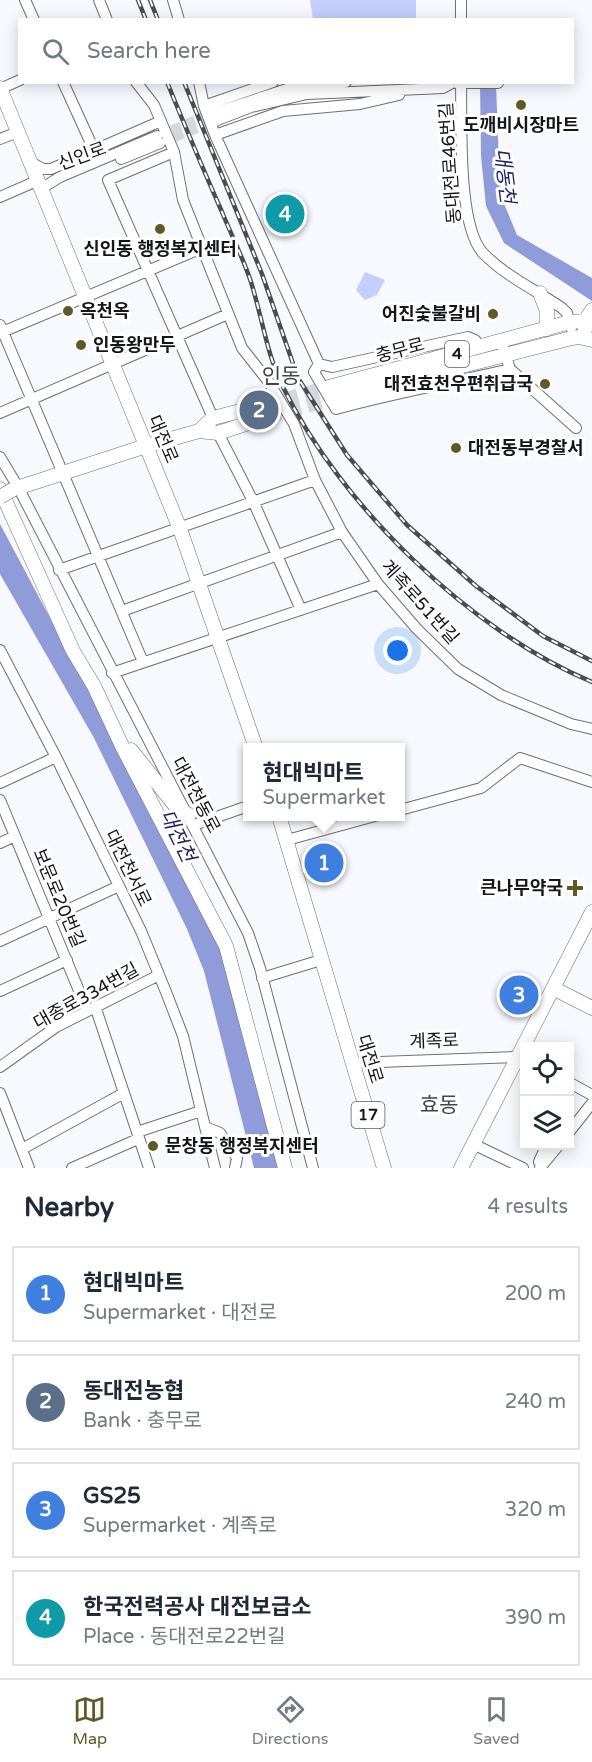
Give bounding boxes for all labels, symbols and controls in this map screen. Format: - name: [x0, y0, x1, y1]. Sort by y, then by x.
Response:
- search box: [18, 18, 574, 84]
- icon: search: [39, 35, 72, 68]
- text: Search here: [87, 38, 211, 64]
- marker: 도깨비시장마트: [514, 98, 528, 112]
- street label: 동대전로46번길: [435, 101, 465, 225]
- place label: 도깨비시장마트: [463, 114, 579, 136]
- street label: 신인로: [55, 137, 109, 175]
- water label: 대동천: [489, 147, 520, 207]
- pin: 4: [266, 192, 304, 236]
- marker: 신인동 행정복지센터: [153, 222, 167, 236]
- place label: 신인동 행정복지센터: [83, 238, 237, 260]
- place label: 옥천옥: [80, 300, 130, 322]
- place label: 어진숯불갈비: [382, 303, 481, 325]
- marker: 옥천옥: [61, 304, 75, 318]
- marker: 어진숯불갈비: [486, 307, 500, 321]
- street label: 충무로: [373, 333, 427, 367]
- place label: 인동왕만두: [93, 334, 176, 356]
- marker: 인동왕만두: [74, 338, 88, 352]
- road number: 4: [445, 341, 469, 367]
- district label: 인동: [262, 364, 300, 389]
- place label: 대전효천우편취급국: [384, 373, 533, 395]
- marker: 대전효천우편취급국: [538, 377, 552, 391]
- pin: 2: [240, 388, 278, 432]
- street label: 대전로: [143, 412, 183, 466]
- place label: 대전동부경찰서: [468, 437, 584, 459]
- marker: 대전동부경찰서: [449, 441, 463, 455]
- street label: 계족로51번길: [377, 555, 463, 649]
- your location: [383, 636, 412, 665]
- popup: [243, 743, 405, 821]
- street label: 대전천동로: [167, 753, 225, 837]
- text: 현대빅마트: [263, 760, 364, 786]
- text: Supermarket: [263, 786, 385, 810]
- water label: 대전천: [154, 806, 200, 866]
- street label: 대전천서로: [100, 826, 156, 910]
- pin: 1: [304, 840, 344, 886]
- street label: 보문로20번길: [28, 845, 90, 951]
- place label: 큰나무약국: [480, 877, 563, 899]
- marker: 큰나무약국: [568, 881, 582, 895]
- street label: 대종로334번길: [30, 958, 142, 1034]
- pin: 3: [500, 972, 538, 1018]
- street label: 계족로: [409, 1029, 459, 1053]
- street label: 대전로: [352, 1032, 388, 1086]
- map controls: [520, 1042, 574, 1150]
- button: locate: [520, 1042, 574, 1096]
- district label: 효동: [420, 1093, 458, 1118]
- button: layers: [520, 1096, 574, 1150]
- road number: 17: [352, 1102, 385, 1128]
- place label: 문창동 행정복지센터: [165, 1135, 319, 1157]
- marker: 문창동 행정복지센터: [146, 1139, 160, 1153]
- text: Nearby: [24, 1192, 114, 1223]
- text: 4 results: [488, 1195, 568, 1219]
- text: 현대빅마트: [83, 1270, 184, 1296]
- text: 1: [39, 1282, 52, 1306]
- text: 200 m: [505, 1282, 566, 1306]
- text: Supermarket · 대전로: [83, 1301, 277, 1325]
- text: 동대전농협: [83, 1378, 184, 1404]
- text: 2: [39, 1390, 52, 1414]
- text: 240 m: [505, 1390, 566, 1414]
- text: Bank · 충무로: [83, 1409, 202, 1433]
- text: GS25: [83, 1483, 141, 1509]
- text: 3: [39, 1498, 52, 1522]
- text: 320 m: [505, 1498, 566, 1522]
- text: Supermarket · 계족로: [83, 1514, 277, 1538]
- text: 한국전력공사 대전보급소: [83, 1594, 311, 1620]
- text: 4: [39, 1606, 52, 1630]
- text: 390 m: [505, 1606, 566, 1630]
- text: Place · 동대전로22번길: [83, 1625, 286, 1649]
- tab: Map: [72, 1693, 107, 1749]
- tab: Directions: [252, 1693, 328, 1749]
- tab: Saved: [473, 1693, 520, 1749]

